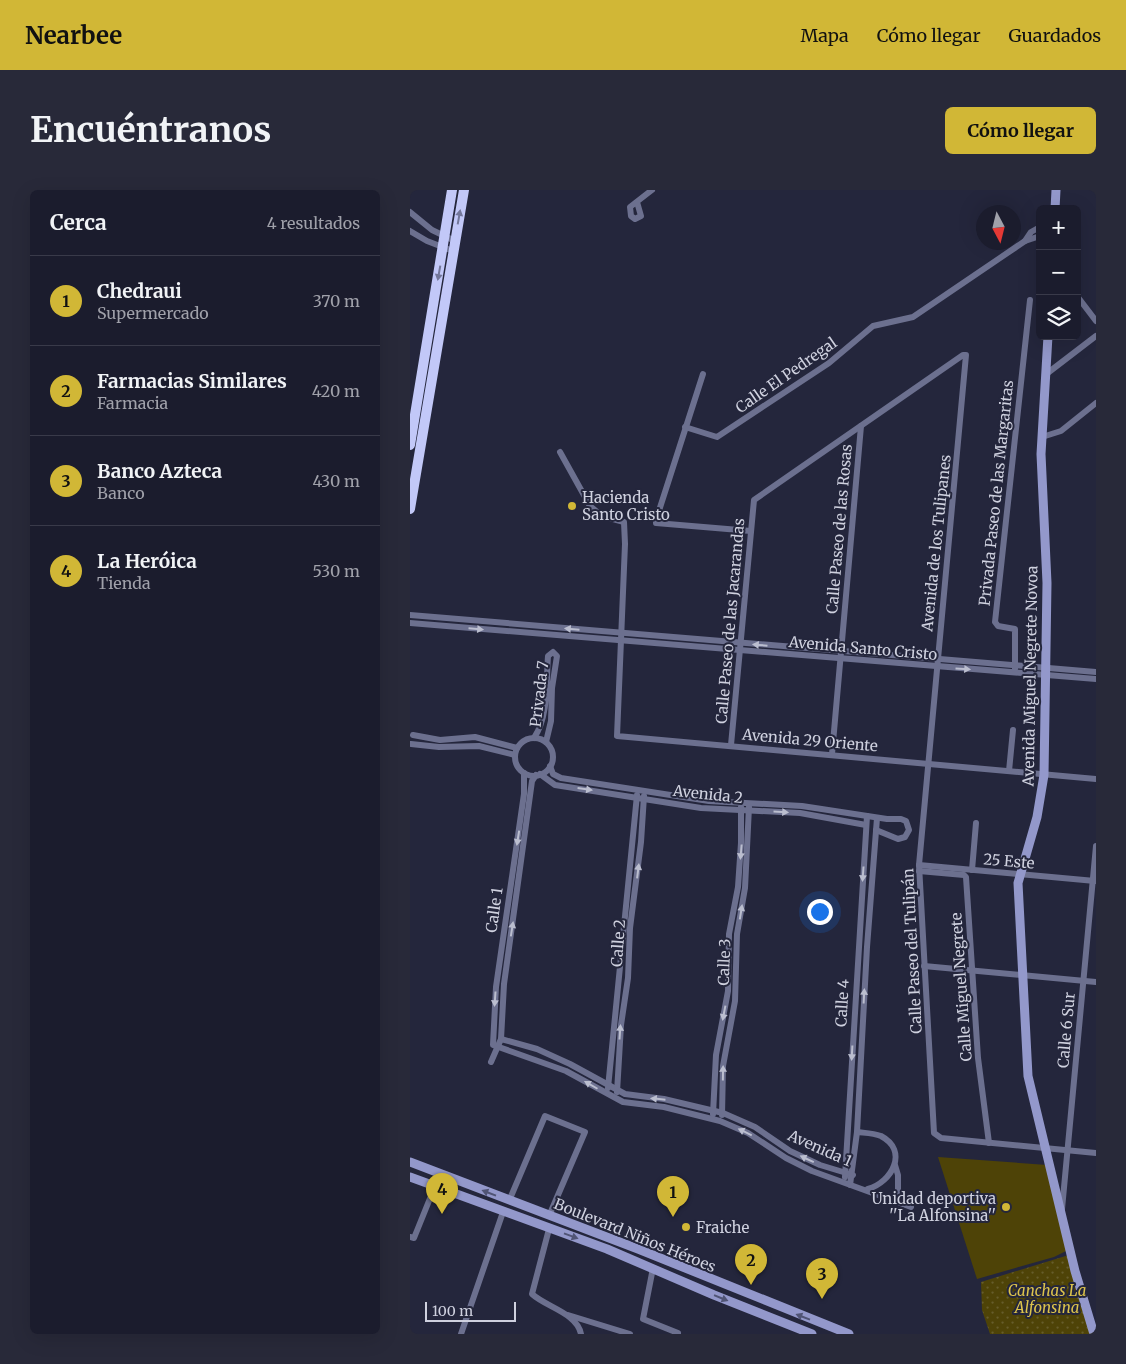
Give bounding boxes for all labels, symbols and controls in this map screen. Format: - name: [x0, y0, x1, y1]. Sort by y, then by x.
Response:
- text: Nearbee: [25, 20, 122, 51]
- text: Mapa: [800, 24, 849, 47]
- text: Cómo llegar: [877, 24, 980, 47]
- text: Guardados: [1008, 24, 1101, 47]
- button: Cómo llegar: [945, 107, 1096, 154]
- text: Encuéntranos: [30, 108, 271, 152]
- north arrow: [976, 205, 1021, 250]
- map controls: [1036, 205, 1081, 340]
- button: +: [1036, 205, 1081, 250]
- text: Cerca: [50, 209, 107, 236]
- one-way arrow: [456, 209, 464, 225]
- text: 4 resultados: [267, 213, 360, 233]
- button: −: [1036, 250, 1081, 295]
- one-way arrow: [434, 265, 442, 281]
- text: Chedraui: [97, 279, 182, 303]
- text: 1: [62, 291, 70, 311]
- text: 370 m: [313, 291, 360, 311]
- button: layers: [1036, 295, 1081, 340]
- text: Supermercado: [97, 303, 209, 323]
- street label: Calle El Pedregal: [732, 333, 841, 417]
- text: Farmacias Similares: [97, 369, 287, 393]
- street label: Privada Paseo de las Margaritas: [975, 379, 1017, 607]
- text: 2: [61, 381, 71, 401]
- text: 420 m: [312, 381, 360, 401]
- text: Farmacia: [97, 393, 168, 413]
- street label: Calle Paseo de las Rosas: [822, 443, 856, 615]
- street label: Avenida de los Tulipanes: [917, 454, 955, 633]
- text: Banco Azteca: [97, 459, 222, 483]
- text: 3: [61, 471, 71, 491]
- text: 430 m: [313, 471, 360, 491]
- text: Banco: [97, 483, 145, 503]
- place label: Hacienda Santo Cristo: [582, 488, 670, 524]
- marker: Hacienda Santo Cristo: [566, 500, 578, 512]
- street label: Calle Paseo de las Jacarandas: [712, 517, 748, 725]
- text: La Heróica: [97, 549, 197, 573]
- text: 4: [61, 561, 71, 581]
- text: 530 m: [312, 561, 360, 581]
- street label: Avenida Miguel Negrete Novoa: [1019, 566, 1041, 787]
- text: Tienda: [97, 573, 151, 593]
- one-way arrow: [468, 625, 484, 633]
- one-way arrow: [564, 625, 580, 633]
- street label: Avenida Santo Cristo: [787, 632, 938, 664]
- one-way arrow: [751, 641, 767, 649]
- street label: Privada 7: [525, 659, 553, 728]
- one-way arrow: [955, 665, 971, 673]
- street label: Avenida 29 Oriente: [740, 725, 879, 755]
- street label: Avenida 2: [671, 781, 744, 807]
- one-way arrow: [578, 785, 594, 793]
- one-way arrow: [773, 808, 789, 816]
- one-way arrow: [513, 831, 521, 847]
- one-way arrow: [736, 844, 744, 860]
- street label: 25 Este: [983, 849, 1035, 873]
- one-way arrow: [634, 863, 642, 879]
- one-way arrow: [859, 866, 867, 882]
- street label: Calle Paseo del Tulipán: [898, 868, 926, 1034]
- street label: Calle 1: [481, 886, 507, 934]
- your location: [807, 899, 833, 925]
- one-way arrow: [737, 903, 745, 919]
- street label: Calle Miguel Negrete: [946, 912, 976, 1062]
- street label: Calle 2: [607, 919, 629, 967]
- one-way arrow: [509, 921, 517, 937]
- street label: Calle 3: [714, 938, 734, 986]
- street label: Calle 4: [831, 979, 853, 1027]
- one-way arrow: [861, 988, 869, 1004]
- street label: Calle 6 Sur: [1053, 991, 1079, 1069]
- one-way arrow: [491, 992, 499, 1008]
- one-way arrow: [720, 1005, 728, 1020]
- one-way arrow: [616, 1024, 624, 1040]
- one-way arrow: [848, 1046, 856, 1062]
- one-way arrow: [719, 1064, 727, 1080]
- one-way arrow: [584, 1081, 598, 1089]
- one-way arrow: [650, 1095, 666, 1103]
- street label: Avenida 1: [784, 1125, 855, 1171]
- one-way arrow: [738, 1128, 752, 1136]
- one-way arrow: [800, 1154, 814, 1162]
- pin: 4: [426, 1173, 458, 1214]
- pin: 1: [657, 1176, 689, 1217]
- one-way arrow: [482, 1189, 497, 1196]
- place label: Unidad deportiva ''La Alfonsina'': [872, 1189, 996, 1225]
- street label: Boulevard Niños Héroes: [551, 1194, 719, 1276]
- marker: Unidad deportiva ''La Alfonsina'': [1000, 1201, 1012, 1213]
- place label: Fraiche: [696, 1218, 750, 1237]
- marker: Fraiche: [680, 1221, 692, 1233]
- one-way arrow: [563, 1233, 578, 1240]
- pin: 2: [735, 1244, 767, 1285]
- pin: 3: [806, 1258, 838, 1299]
- park label: Canchas La Alfonsina: [1008, 1281, 1086, 1317]
- one-way arrow: [714, 1295, 728, 1303]
- scale bar: [425, 1299, 516, 1322]
- text: 100 m: [432, 1302, 473, 1320]
- one-way arrow: [796, 1313, 811, 1320]

